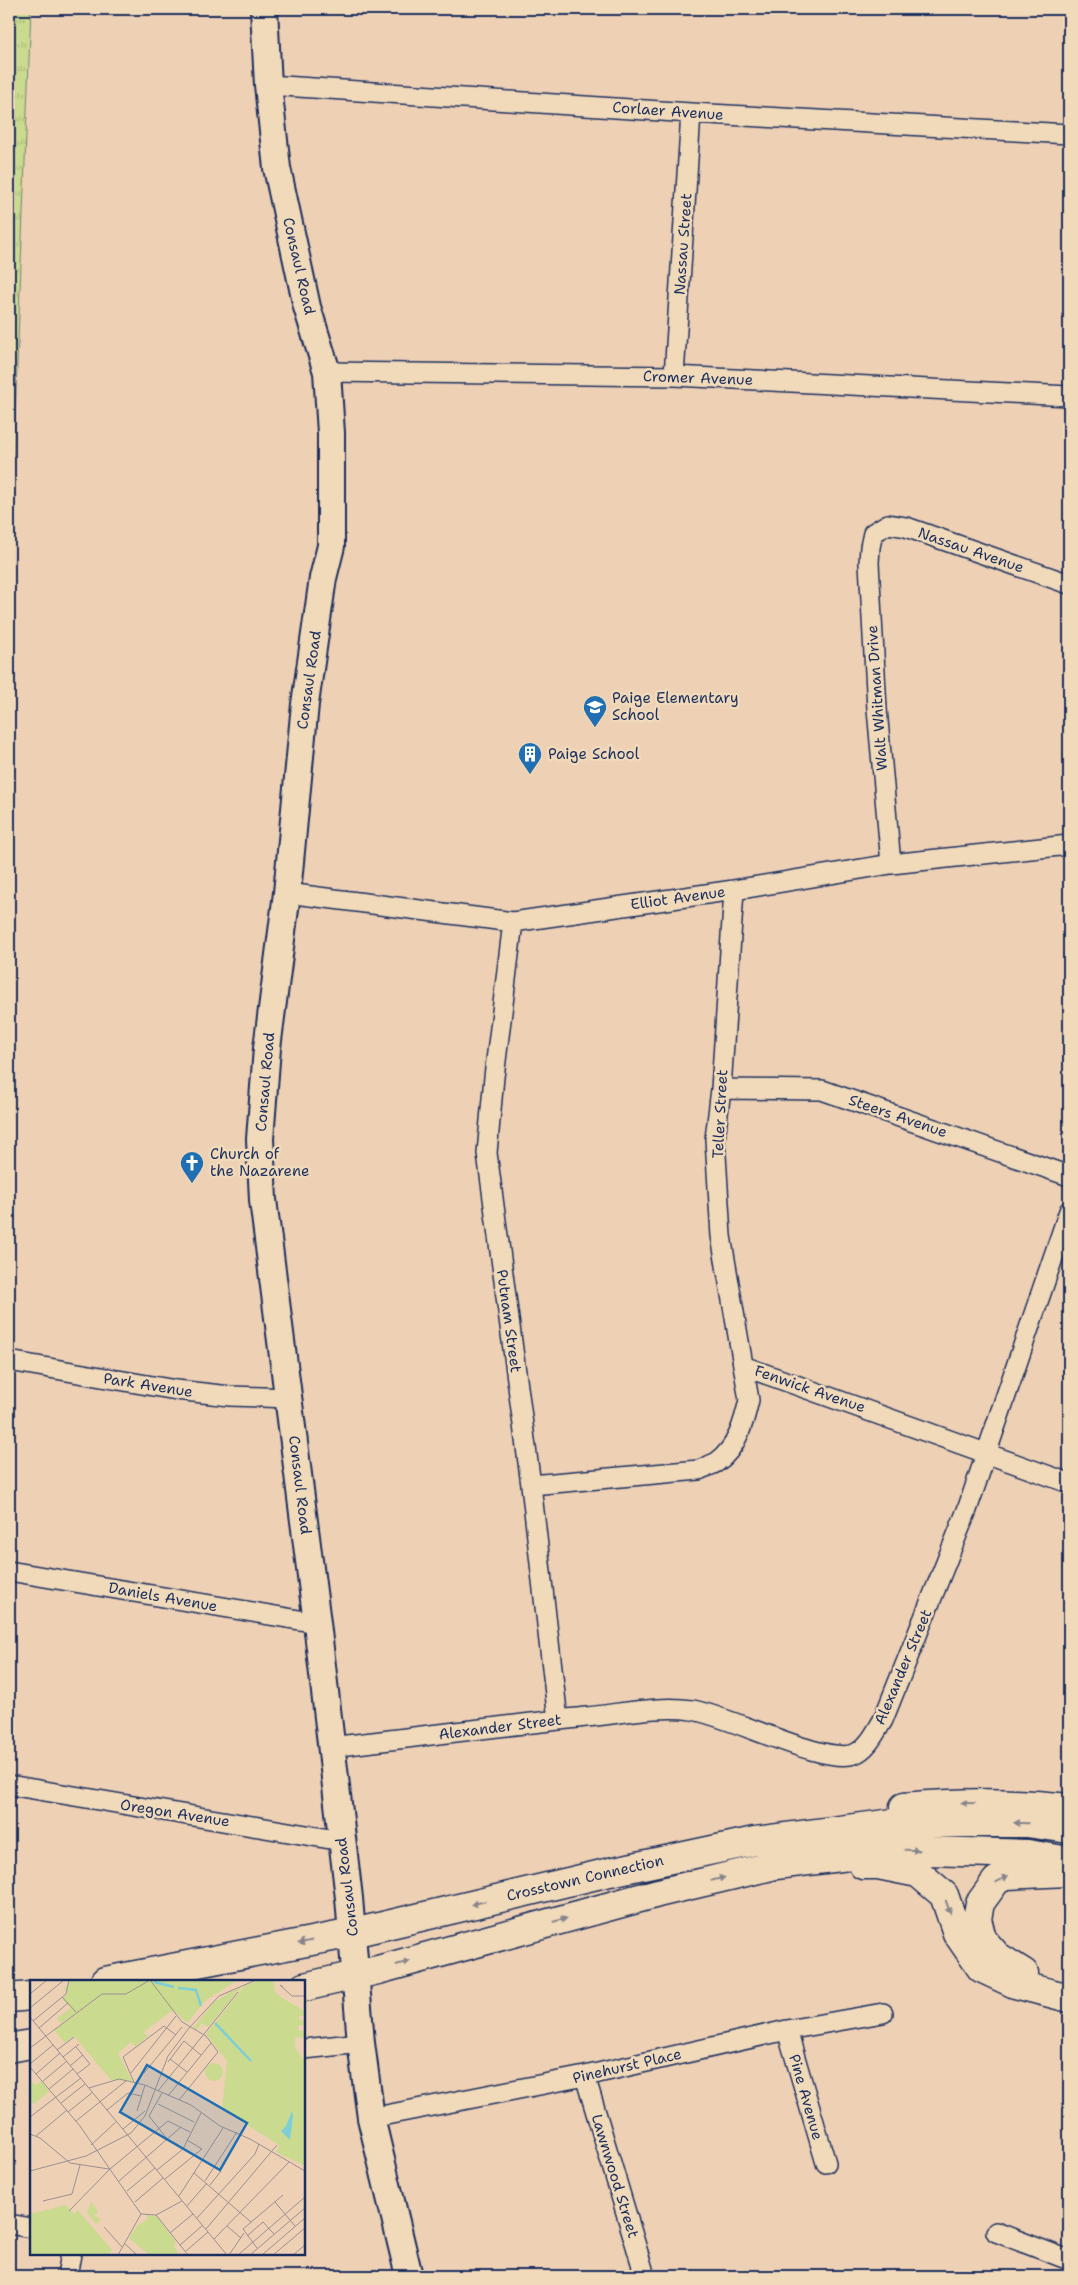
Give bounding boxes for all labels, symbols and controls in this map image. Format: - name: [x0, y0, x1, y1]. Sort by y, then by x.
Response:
- street label: Corlaer Avenue: [612, 97, 724, 125]
- street label: Nassau Street: [669, 193, 697, 295]
- street label: Consaul Road: [278, 215, 320, 317]
- street label: Cromer Avenue: [643, 366, 753, 390]
- street label: Nassau Avenue: [915, 523, 1027, 577]
- street label: Walt Whitman Drive: [862, 624, 892, 772]
- street label: Consaul Road: [292, 629, 326, 731]
- place label: Paige Elementary School: [612, 688, 739, 725]
- school or university icon: Paige Elementary School: [582, 694, 608, 728]
- building icon: Paige School: [517, 741, 543, 775]
- place label: Paige School: [548, 744, 640, 764]
- street label: Elliot Avenue: [629, 881, 727, 915]
- street label: Consaul Road: [251, 1031, 279, 1132]
- street label: Teller Street: [708, 1069, 732, 1159]
- street label: Steers Avenue: [846, 1090, 950, 1142]
- place label: Church of the Nazarene: [210, 1144, 310, 1181]
- church icon: Church of the Nazarene: [179, 1150, 205, 1184]
- street label: Putnam Street: [492, 1268, 526, 1374]
- street label: Fenwick Avenue: [752, 1361, 868, 1417]
- street label: Park Avenue: [102, 1368, 194, 1402]
- street label: Consaul Road: [284, 1434, 316, 1536]
- street label: Daniels Avenue: [107, 1578, 219, 1616]
- street label: Alexander Street: [870, 1606, 936, 1728]
- street label: Alexander Street: [437, 1710, 563, 1744]
- street label: Oregon Avenue: [119, 1794, 231, 1832]
- one-way arrow: [960, 1799, 976, 1807]
- one-way arrow: [1013, 1819, 1029, 1827]
- street label: Consaul Road: [331, 1836, 363, 1938]
- one-way arrow: [905, 1846, 921, 1854]
- street label: Crosstown Connection: [505, 1850, 665, 1906]
- one-way arrow: [710, 1875, 725, 1883]
- one-way arrow: [995, 1875, 1008, 1884]
- one-way arrow: [470, 1899, 485, 1907]
- one-way arrow: [945, 1899, 952, 1914]
- one-way arrow: [553, 1916, 568, 1924]
- one-way arrow: [297, 1938, 313, 1946]
- one-way arrow: [396, 1958, 411, 1966]
- inset map: [30, 1980, 305, 2255]
- street label: Pinehurst Place: [571, 2044, 683, 2088]
- street label: Pine Avenue: [784, 2052, 828, 2142]
- street label: Lawnwood Street: [587, 2112, 643, 2240]

